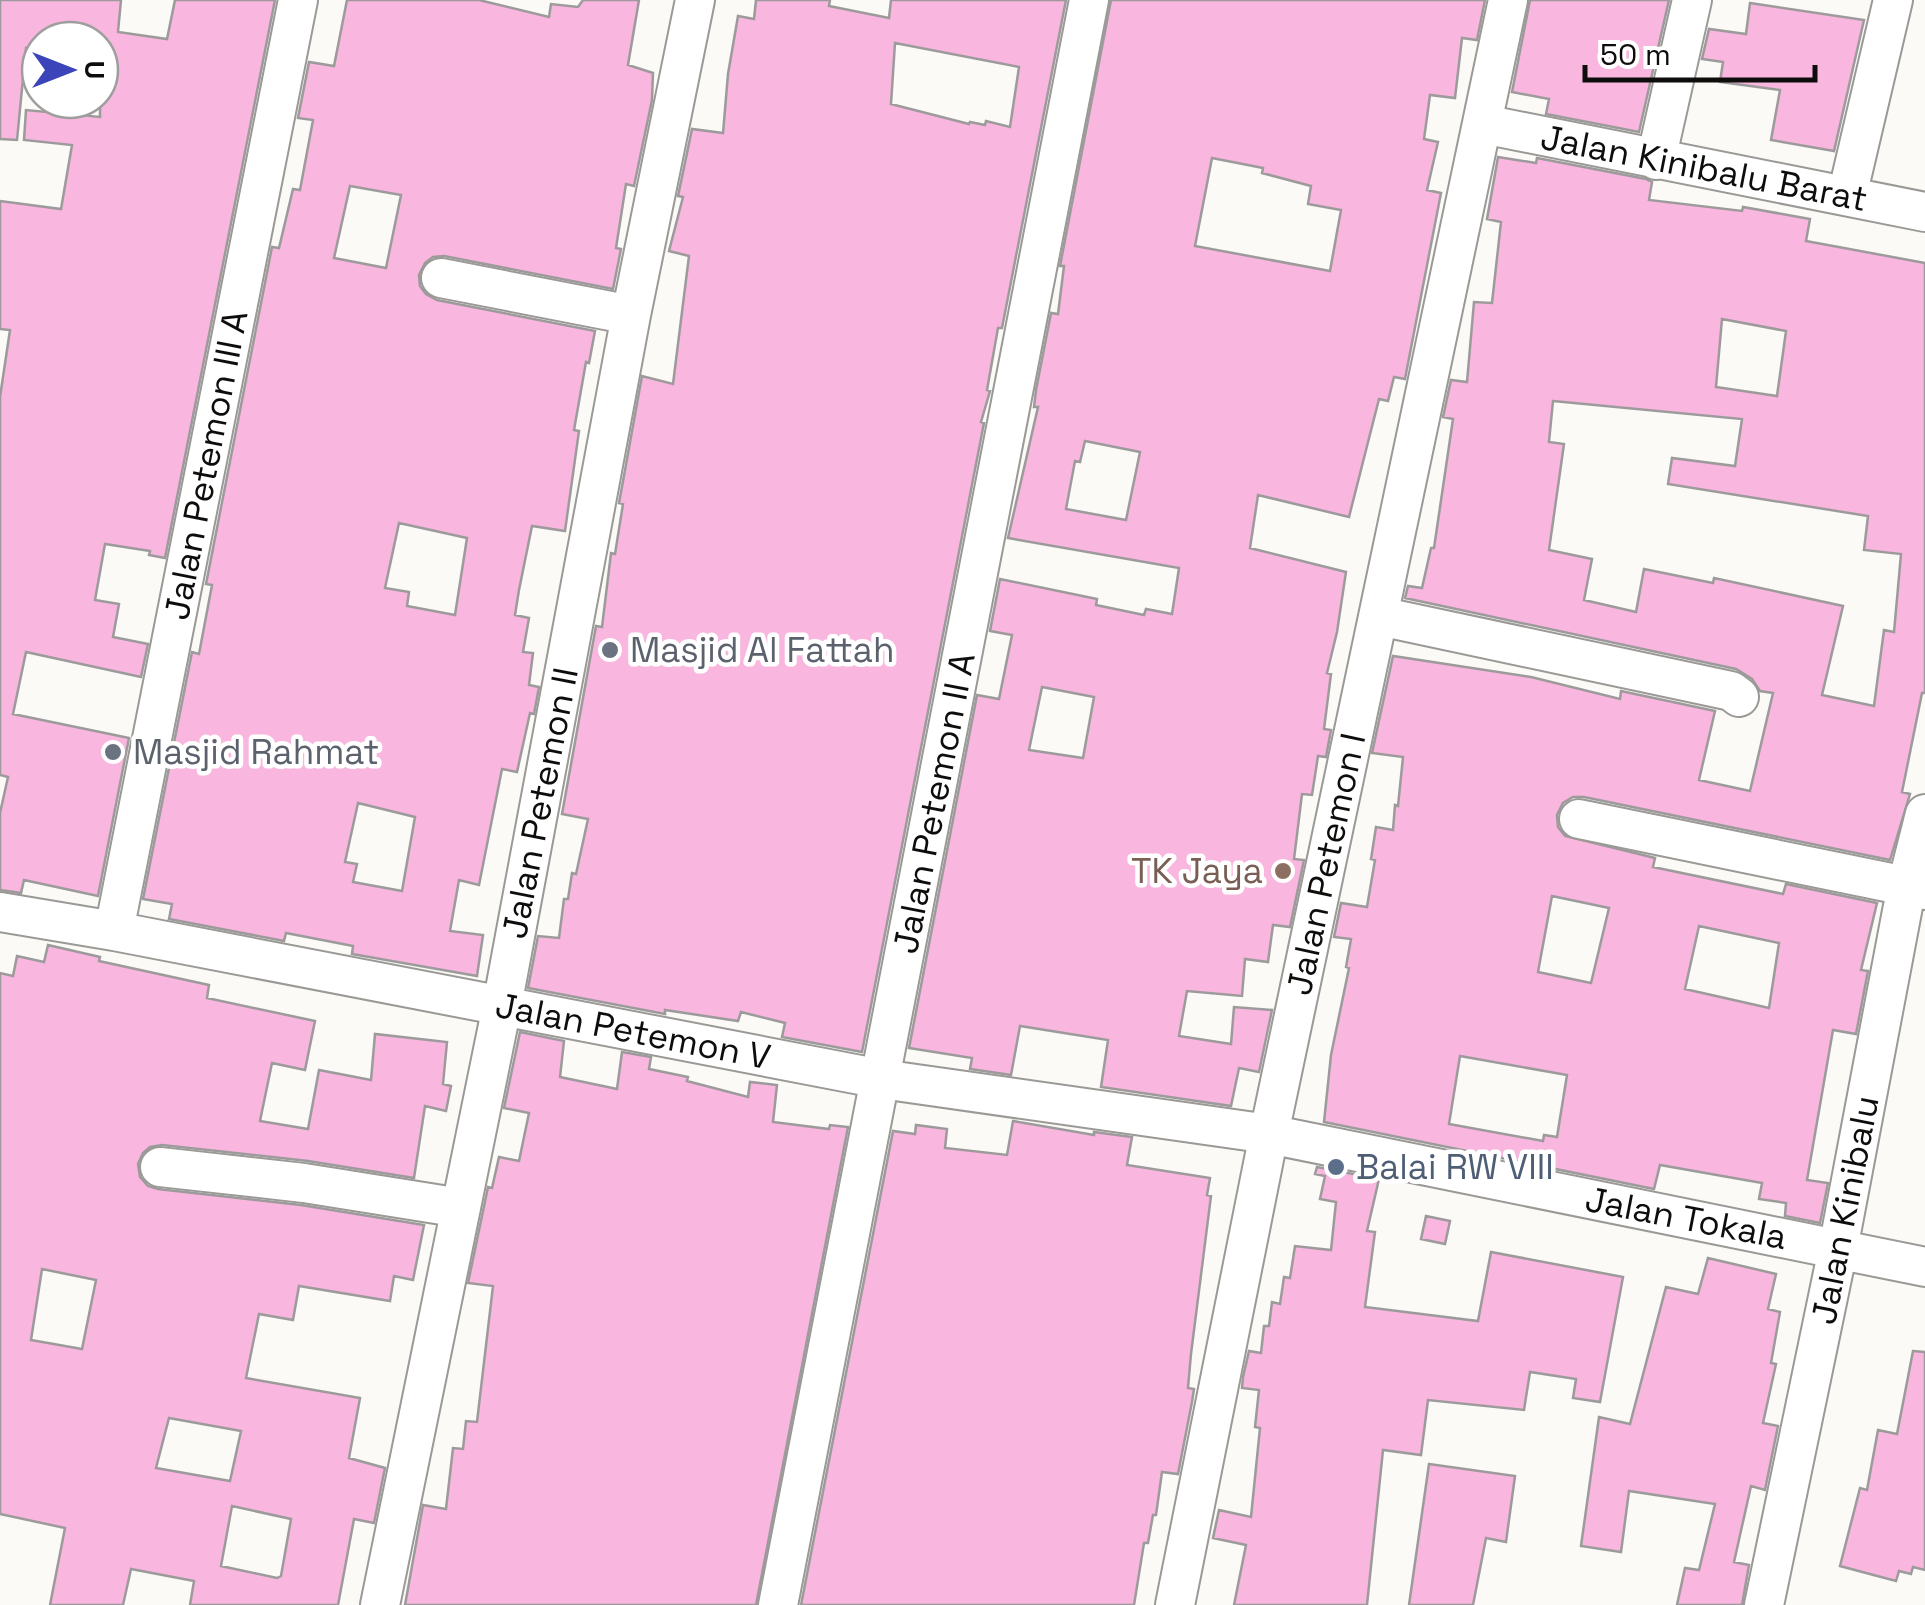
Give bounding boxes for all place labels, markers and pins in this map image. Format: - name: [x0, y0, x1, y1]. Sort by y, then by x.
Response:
- place label: Masjid Al Fattah: [630, 628, 894, 672]
- marker: Masjid Al Fattah: [599, 639, 621, 661]
- place label: Masjid Rahmat: [133, 730, 379, 774]
- marker: Masjid Rahmat: [102, 741, 124, 763]
- place label: TK Jaya: [1131, 849, 1263, 893]
- marker: TK Jaya: [1272, 860, 1294, 882]
- place label: Balai RW VIII: [1356, 1145, 1554, 1189]
- marker: Balai RW VIII: [1325, 1156, 1347, 1178]

